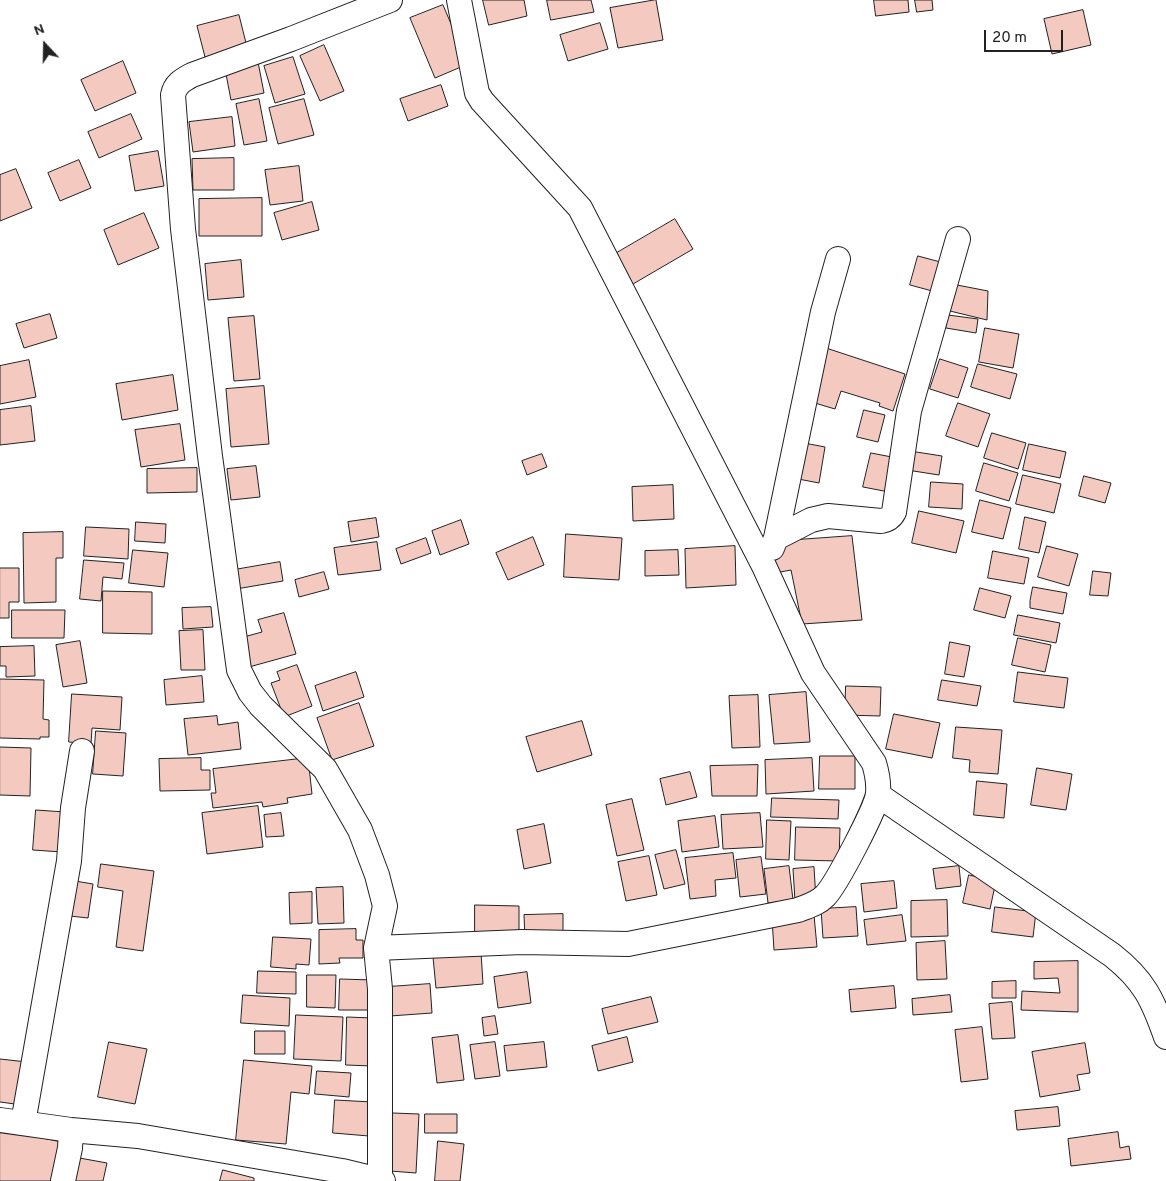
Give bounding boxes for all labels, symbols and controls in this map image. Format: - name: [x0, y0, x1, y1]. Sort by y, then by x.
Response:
- north arrow: [20, 20, 70, 70]
- scale bar: [986, 20, 1065, 52]
- text: N: [32, 21, 47, 40]
- text: 20 m: [992, 29, 1027, 48]

